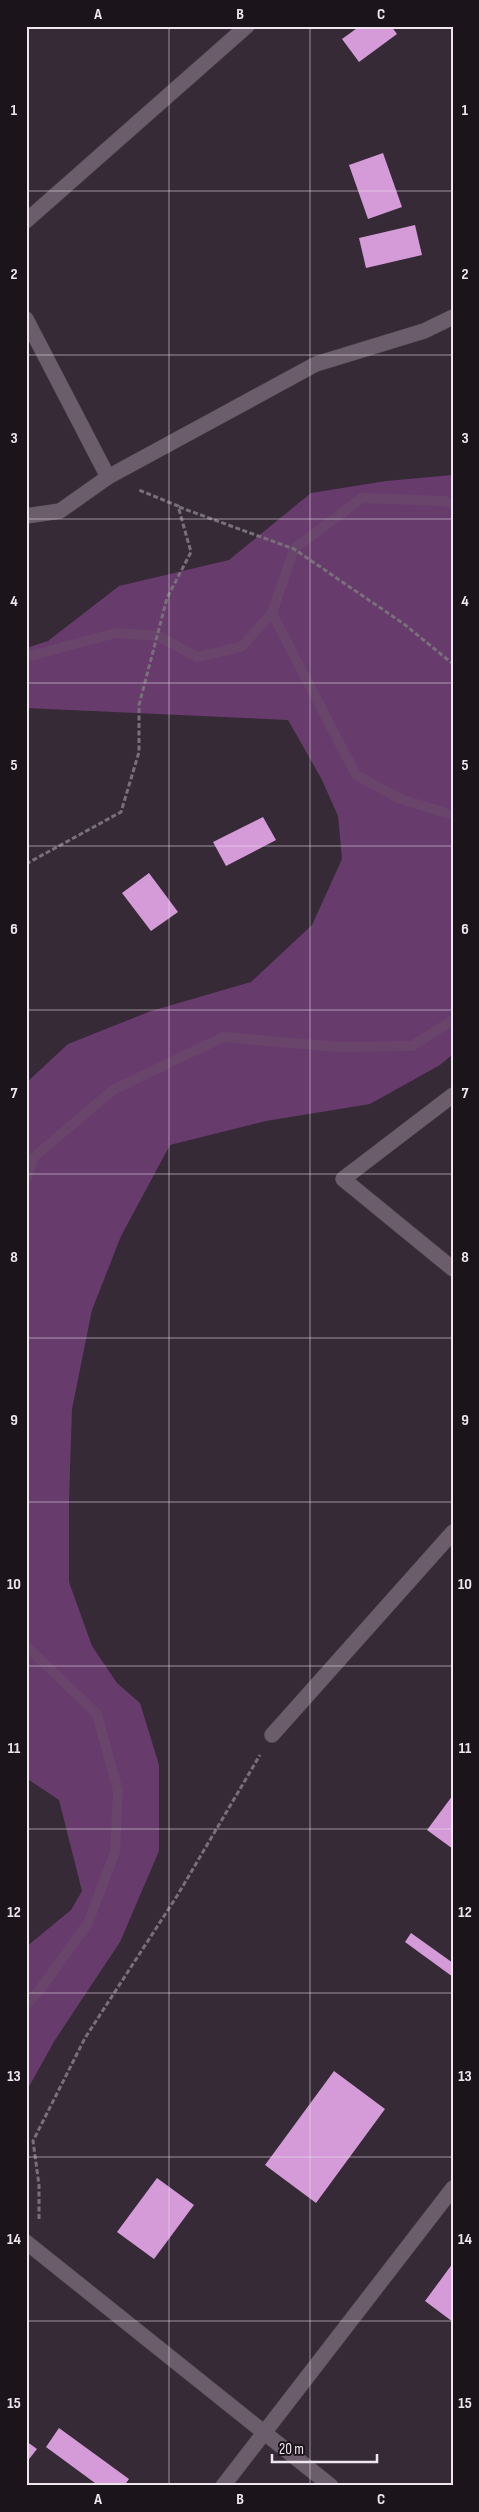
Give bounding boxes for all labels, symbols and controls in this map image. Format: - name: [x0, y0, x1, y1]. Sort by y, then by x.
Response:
- text: A: [93, 5, 102, 24]
- text: B: [236, 5, 244, 24]
- text: C: [377, 5, 385, 24]
- text: 1: [11, 101, 18, 120]
- text: 1: [462, 101, 469, 120]
- text: 2: [10, 265, 18, 284]
- text: 2: [461, 265, 469, 284]
- text: 3: [10, 429, 18, 448]
- text: 3: [461, 429, 469, 448]
- text: 4: [10, 592, 18, 611]
- text: 4: [461, 592, 469, 611]
- text: 5: [10, 756, 18, 775]
- text: 5: [461, 756, 469, 775]
- text: 6: [10, 920, 18, 939]
- text: 6: [461, 920, 469, 939]
- text: 7: [11, 1084, 18, 1103]
- text: 7: [462, 1084, 469, 1103]
- text: 8: [10, 1248, 18, 1267]
- text: 8: [461, 1248, 469, 1267]
- text: 9: [10, 1411, 18, 1430]
- text: 9: [461, 1411, 469, 1430]
- text: 10: [7, 1575, 21, 1594]
- text: 10: [458, 1575, 472, 1594]
- text: 11: [8, 1739, 21, 1758]
- text: 11: [459, 1739, 472, 1758]
- text: 12: [7, 1903, 21, 1922]
- text: 12: [458, 1903, 472, 1922]
- text: 13: [7, 2067, 21, 2086]
- text: 13: [458, 2067, 472, 2086]
- text: 14: [7, 2230, 21, 2249]
- text: 14: [458, 2230, 472, 2249]
- text: 15: [7, 2394, 21, 2413]
- text: 15: [458, 2394, 472, 2413]
- scale bar: [272, 2432, 376, 2464]
- text: 20 m: [279, 2440, 304, 2459]
- text: A: [93, 2490, 102, 2509]
- text: B: [236, 2490, 244, 2509]
- text: C: [377, 2490, 385, 2509]

